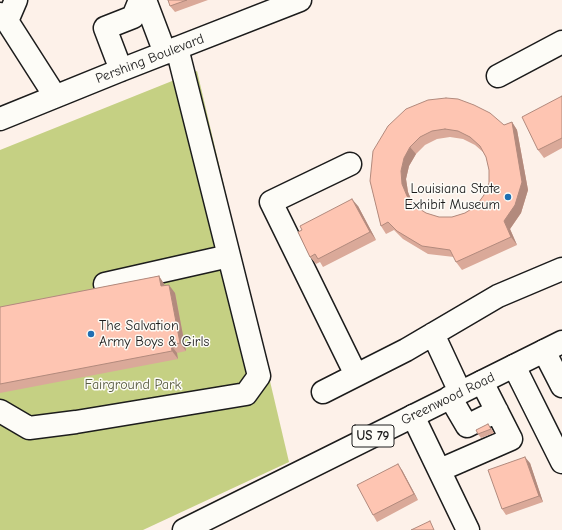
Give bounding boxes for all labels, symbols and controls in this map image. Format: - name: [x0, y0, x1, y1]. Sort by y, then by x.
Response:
- street label: Pershing Boulevard: [93, 31, 207, 87]
- place label: Louisiana State Exhibit Museum: [404, 181, 500, 214]
- marker: Louisiana State Exhibit Museum: [503, 192, 513, 202]
- place label: The Salvation Army Boys & Girls: [99, 318, 209, 350]
- marker: The Salvation Army Boys & Girls: [86, 329, 96, 339]
- street label: Greenwood Road: [398, 369, 498, 429]
- park label: Fairground Park: [85, 377, 181, 393]
- road number: US 79: [352, 425, 394, 447]

